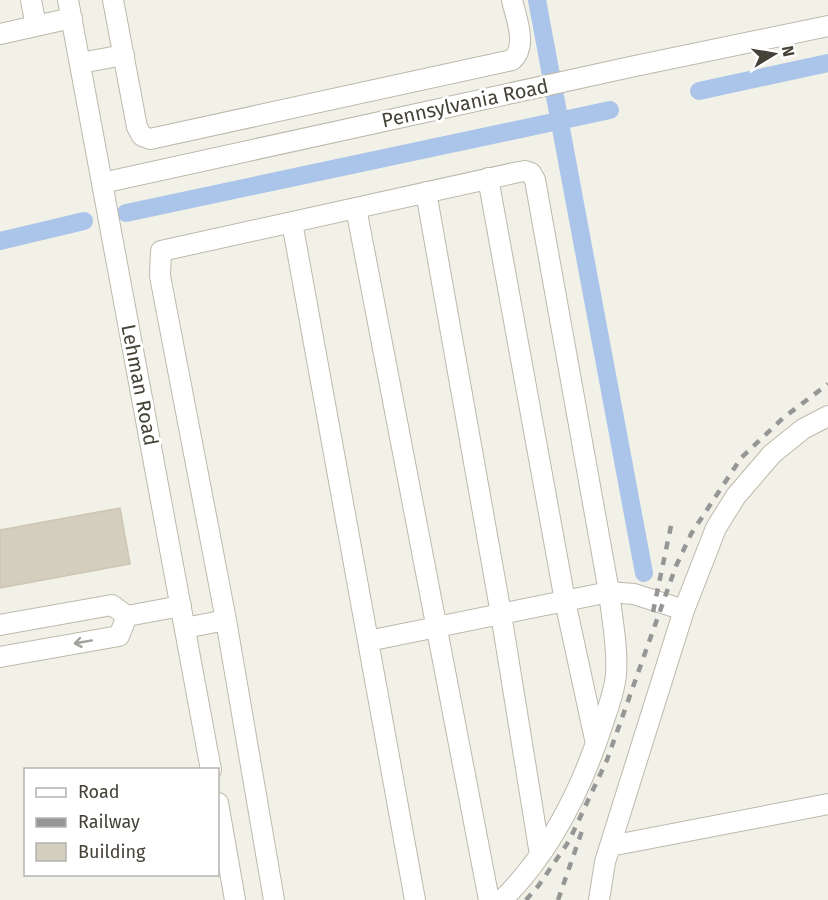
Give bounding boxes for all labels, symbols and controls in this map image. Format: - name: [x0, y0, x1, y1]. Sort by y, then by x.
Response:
- north arrow: [744, 24, 804, 84]
- text: N: [778, 44, 799, 58]
- street label: Pennsylvania Road: [379, 74, 551, 132]
- street label: Lehman Road: [116, 322, 164, 448]
- one-way arrow: [74, 637, 93, 648]
- legend: [24, 768, 219, 876]
- text: Road: [78, 781, 120, 803]
- text: Railway: [78, 811, 140, 833]
- text: Building: [78, 841, 146, 863]

